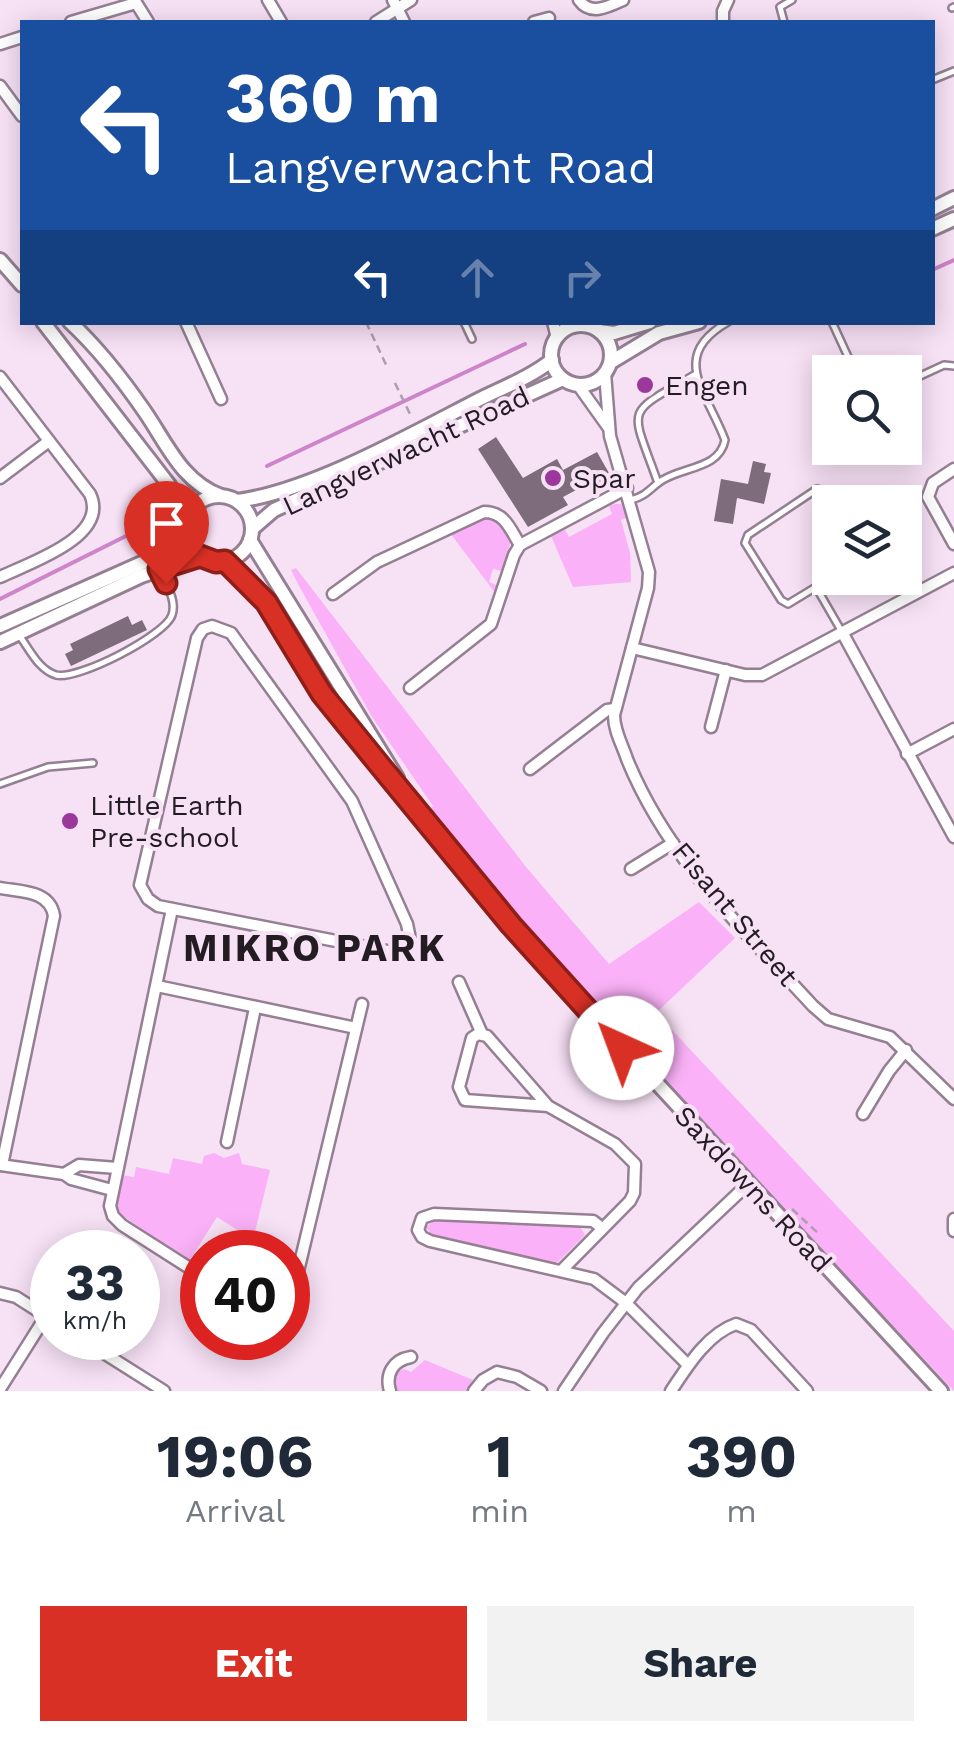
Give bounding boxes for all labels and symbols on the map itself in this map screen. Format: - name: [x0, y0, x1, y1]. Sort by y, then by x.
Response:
- place label: Engen: [665, 369, 749, 402]
- marker: Engen: [634, 374, 656, 396]
- street label: Langverwacht Road: [277, 379, 535, 523]
- place label: Spar: [573, 462, 636, 495]
- marker: Spar: [542, 467, 564, 489]
- pin: [124, 481, 209, 584]
- place label: Little Earth Pre-school: [90, 789, 244, 854]
- marker: Little Earth Pre-school: [59, 810, 81, 832]
- street label: Fisant Street: [665, 835, 805, 993]
- district label: MIKRO PARK: [183, 926, 447, 970]
- position arrow: [570, 996, 674, 1100]
- street label: Saxdowns Road: [668, 1099, 838, 1279]
- speed limit sign: 40: [180, 1230, 310, 1360]

